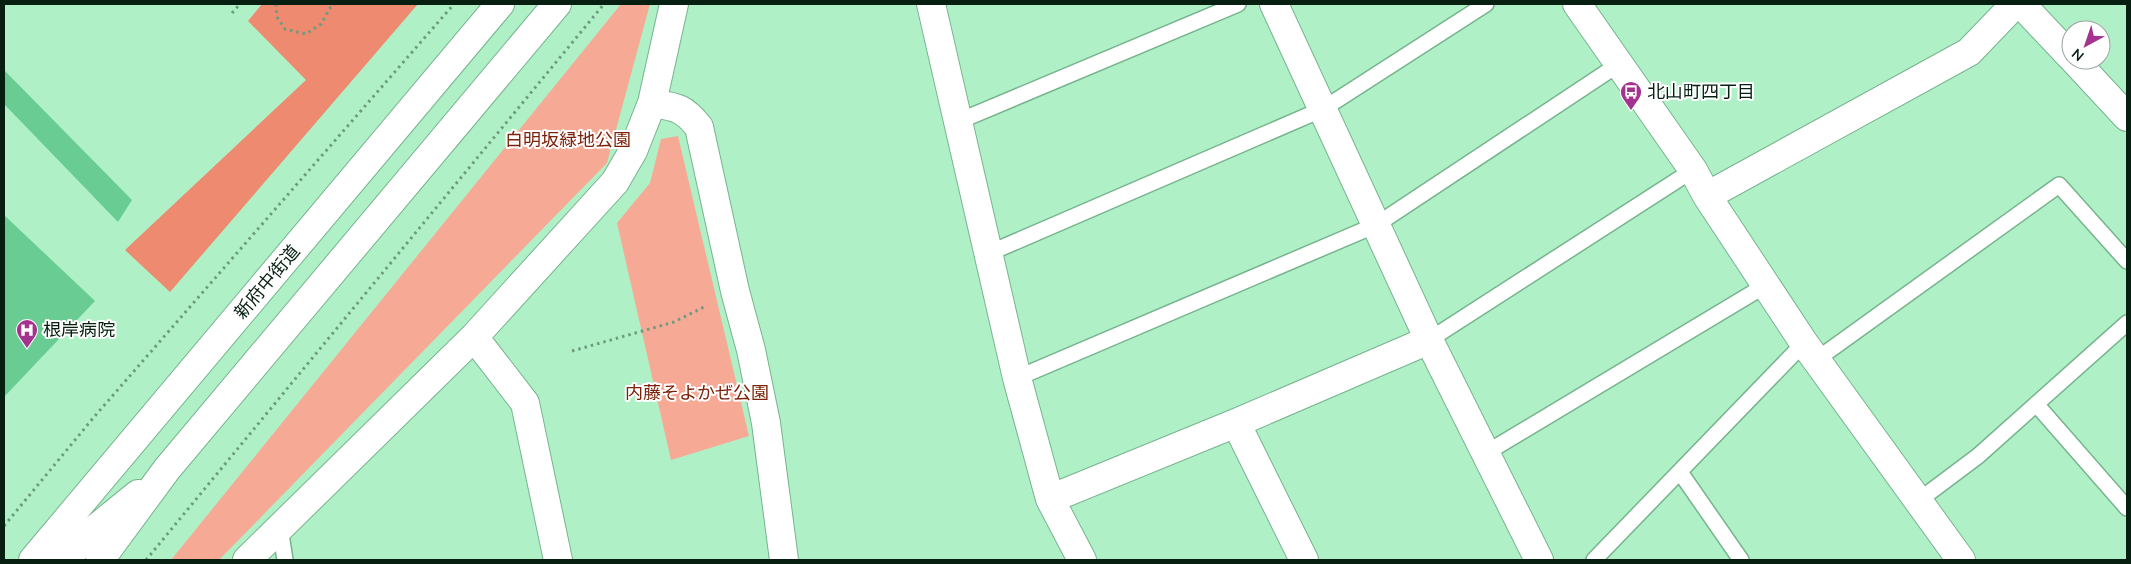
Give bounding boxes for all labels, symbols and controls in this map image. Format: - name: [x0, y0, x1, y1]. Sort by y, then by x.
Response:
- north arrow: [2061, 20, 2111, 70]
- text: N: [2068, 45, 2087, 65]
- bus stop icon: 北山町四丁目: [1619, 80, 1643, 111]
- place label: 北山町四丁目: [1647, 80, 1755, 103]
- park label: 白明坂緑地公園: [505, 128, 631, 151]
- street label: 新府中街道: [229, 240, 304, 324]
- hospital icon: 根岸病院: [15, 318, 39, 349]
- place label: 根岸病院: [43, 318, 115, 341]
- park label: 内藤そよかぜ公園: [625, 381, 769, 404]

